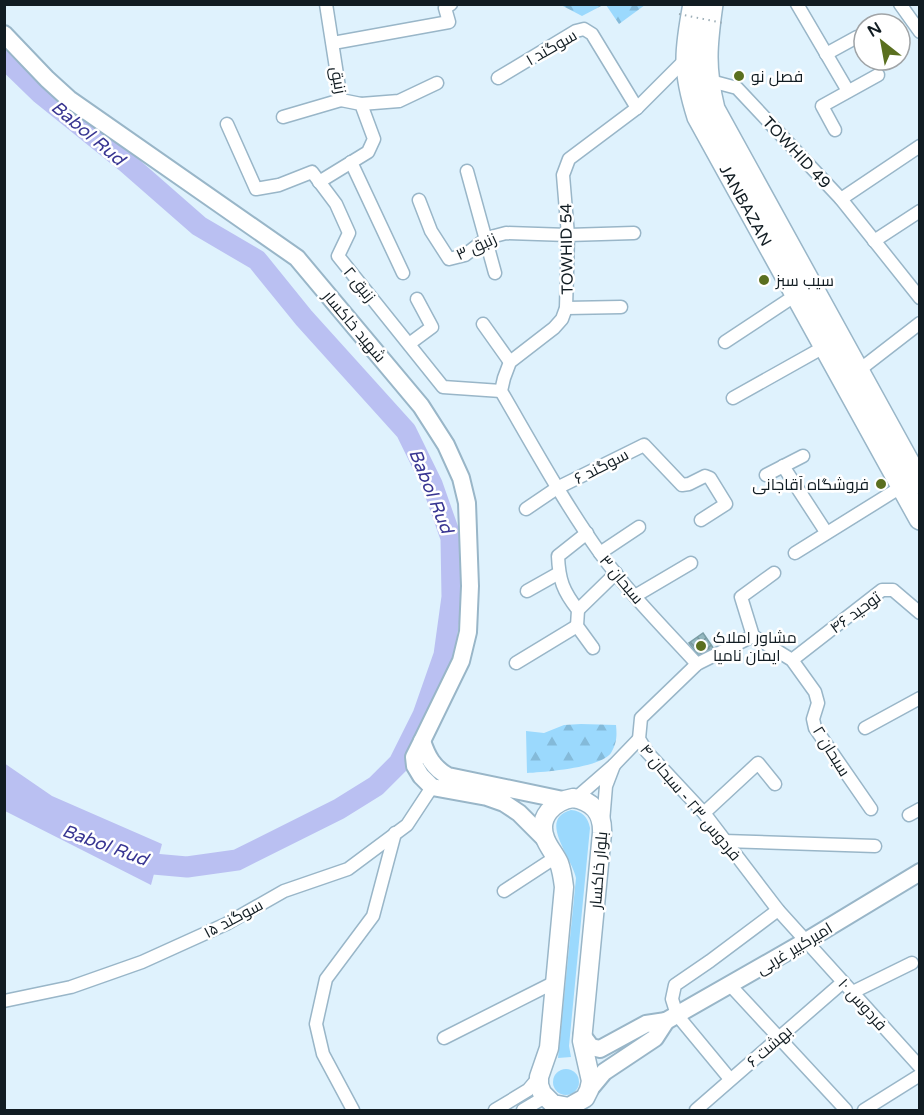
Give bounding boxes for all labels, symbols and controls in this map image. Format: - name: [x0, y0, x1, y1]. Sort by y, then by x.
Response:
- north arrow: [852, 12, 912, 72]
- text: N: [864, 18, 885, 42]
- street label: سوگند ۱: [522, 25, 581, 70]
- street label: زنبق: [326, 65, 350, 96]
- place label: فصل نو: [751, 67, 803, 87]
- marker: فصل نو: [732, 69, 746, 83]
- water label: Babol Rud: [47, 96, 131, 172]
- street label: TOWHID 49: [758, 112, 835, 193]
- street label: JANBAZAN: [714, 161, 776, 250]
- street label: TOWHID 54: [556, 203, 578, 295]
- street label: زنبق ۳: [453, 229, 500, 265]
- street label: زنبق ۲: [339, 263, 380, 307]
- place label: سیب سبز: [775, 271, 834, 291]
- marker: سیب سبز: [757, 273, 771, 287]
- street label: شهید خاکسار: [318, 286, 390, 367]
- street label: سوگند ۶: [571, 445, 632, 489]
- water label: Babol Rud: [404, 446, 459, 539]
- place label: فروشگاه آقاجانی: [752, 475, 869, 495]
- marker: فروشگاه آقاجانی: [874, 477, 888, 491]
- street label: سبحان ۳: [595, 551, 648, 608]
- street label: توحید ۴۶: [826, 587, 886, 638]
- place label: مشاور املاک ایمان نامیا: [713, 628, 797, 666]
- marker: مشاور املاک ایمان نامیا: [694, 639, 708, 653]
- street label: سبحان ۲: [808, 723, 854, 780]
- street label: فردوس ۲۳ - سبحان ۴: [636, 740, 745, 865]
- water label: Babol Rud: [59, 819, 153, 871]
- street label: بلوار خاکسار: [586, 831, 612, 911]
- street label: سوگند ۱۵: [200, 895, 267, 943]
- street label: امیرکبیر غربی: [753, 918, 836, 979]
- street label: فردوس ۱۰: [834, 974, 891, 1035]
- street label: بهشت ۶: [743, 1022, 796, 1072]

